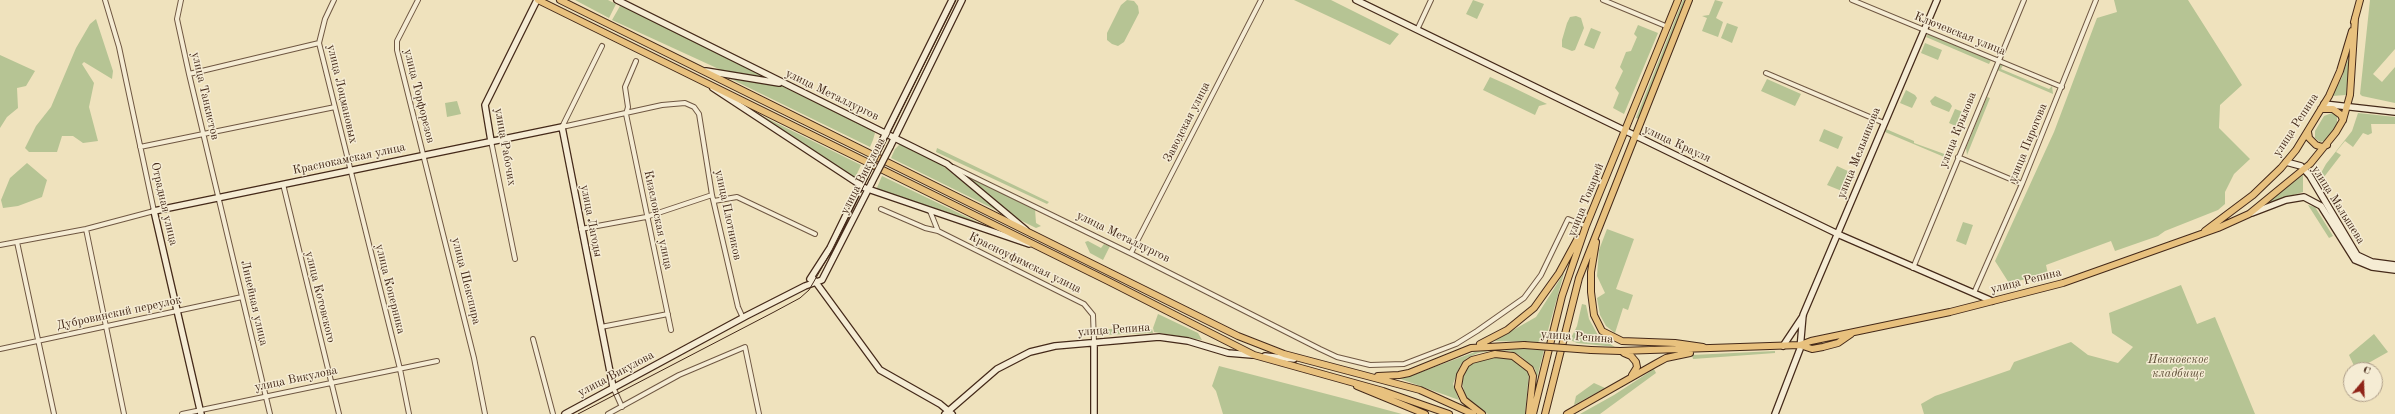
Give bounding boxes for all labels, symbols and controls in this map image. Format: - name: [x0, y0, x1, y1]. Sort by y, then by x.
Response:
- street label: Ключевская улица: [1912, 9, 2008, 59]
- street label: улица Лоцмановых: [324, 43, 360, 145]
- street label: улица Торфорезов: [400, 47, 438, 145]
- street label: улица Танкистов: [188, 51, 222, 141]
- street label: улица Металлургов: [783, 66, 881, 124]
- street label: Заводская улица: [1161, 79, 1213, 165]
- street label: улица Крылова: [1936, 90, 1980, 170]
- street label: улица Репина: [2270, 91, 2322, 159]
- street label: улица Пирогова: [2006, 101, 2050, 185]
- street label: улица Мельникова: [1834, 105, 1884, 201]
- street label: улица Рабочих: [491, 107, 519, 187]
- street label: улица Крауля: [1641, 122, 1713, 166]
- street label: улица Викулова: [837, 135, 889, 217]
- street label: Краснокамская улица: [291, 140, 407, 178]
- street label: Отрадная улица: [147, 161, 181, 247]
- street label: улица Токарей: [1565, 161, 1607, 239]
- street label: улица Малышева: [2308, 163, 2368, 247]
- street label: Кизеловская улица: [640, 169, 676, 271]
- street label: улица Плотников: [711, 169, 745, 261]
- street label: улица Лагоды: [577, 184, 605, 258]
- street label: улица Металлургов: [1074, 208, 1172, 266]
- street label: Красноуфимская улица: [966, 229, 1084, 297]
- street label: улица Шекспира: [448, 236, 484, 326]
- street label: улица Коперника: [372, 243, 408, 335]
- street label: улица Котовского: [302, 250, 338, 344]
- street label: Линейная улица: [237, 259, 271, 347]
- street label: улица Репина: [1989, 265, 2063, 297]
- street label: Дубровинский переулок: [55, 293, 183, 333]
- street label: улица Репина: [1077, 320, 1151, 340]
- street label: улица Репина: [1540, 327, 1614, 347]
- street label: улица Викулова: [575, 348, 657, 400]
- park label: Ивановское кладбище: [2148, 353, 2208, 381]
- north arrow: [2343, 362, 2383, 402]
- street label: улица Викулова: [253, 363, 339, 395]
- text: С: [2362, 365, 2372, 378]

